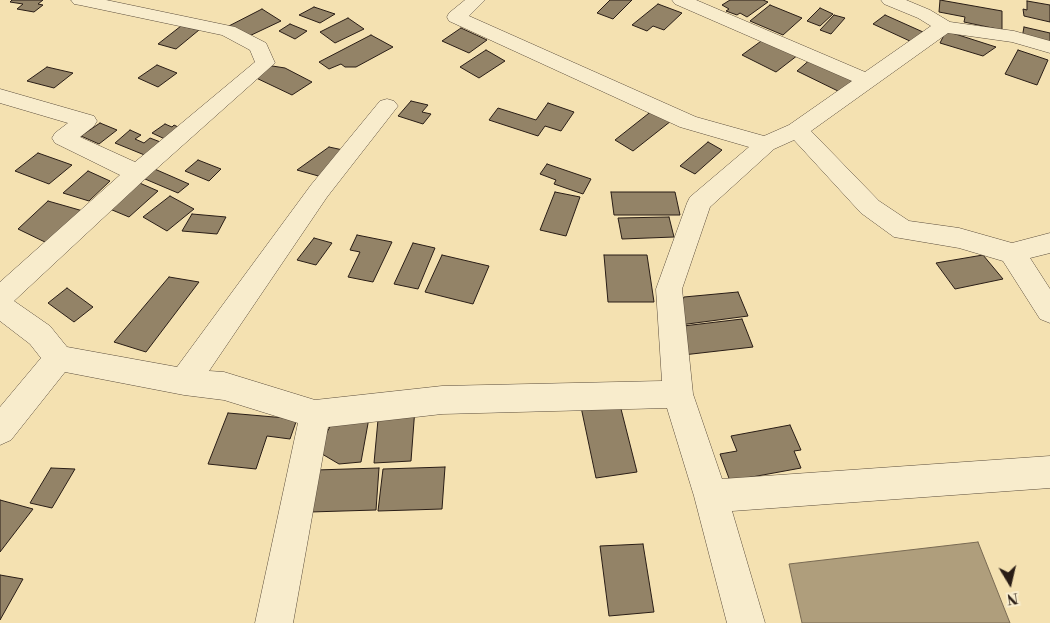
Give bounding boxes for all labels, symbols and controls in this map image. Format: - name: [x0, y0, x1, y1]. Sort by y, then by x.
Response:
- north arrow: [985, 558, 1035, 608]
- text: N: [1005, 588, 1019, 608]

